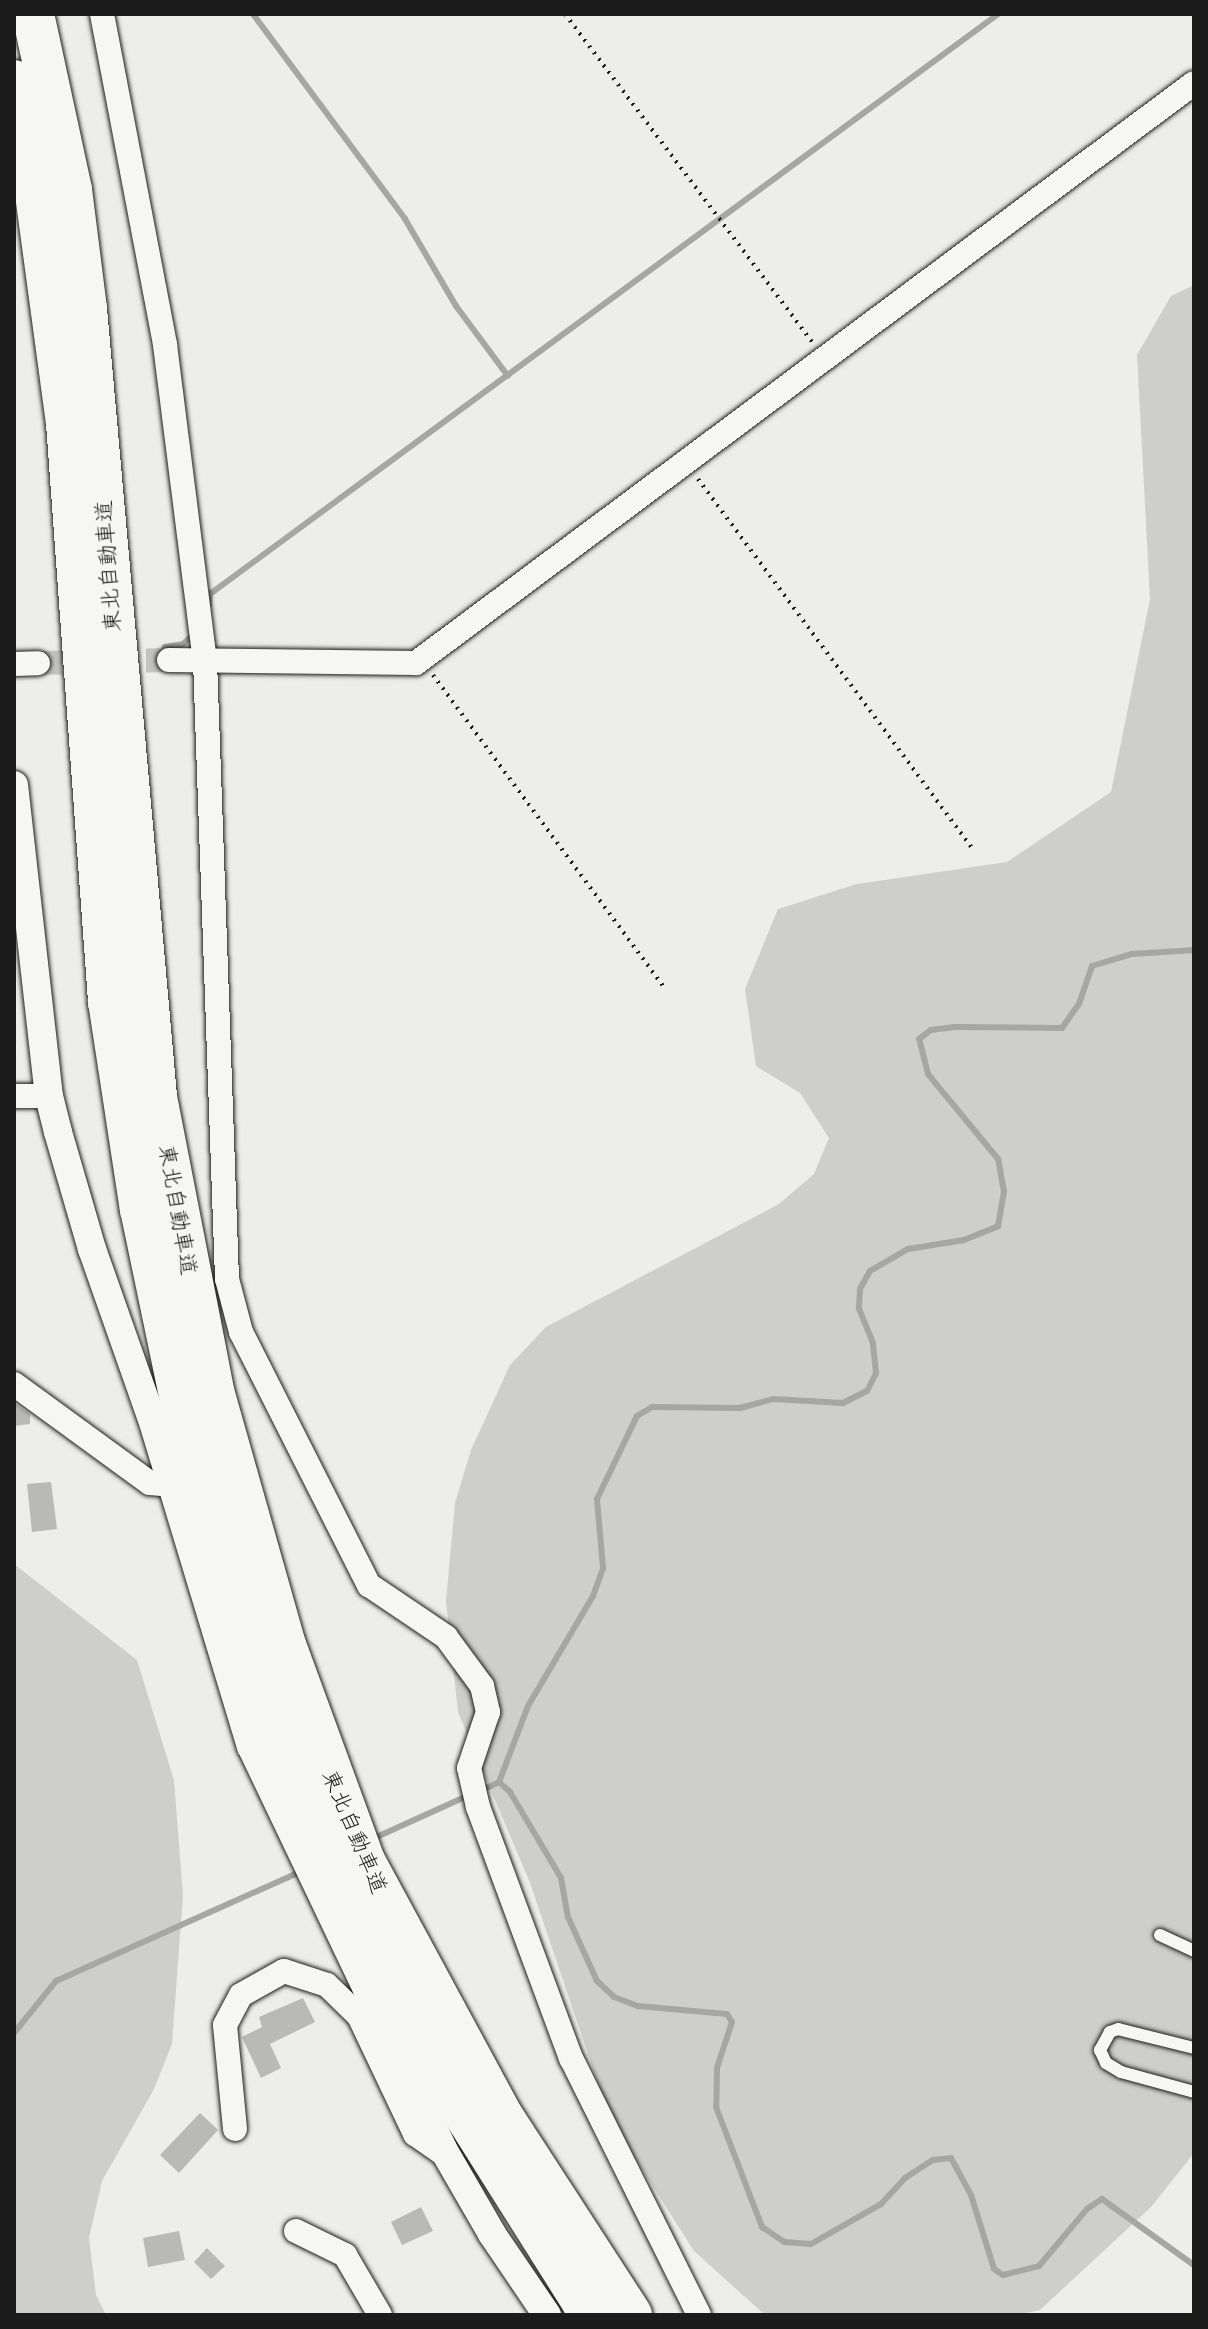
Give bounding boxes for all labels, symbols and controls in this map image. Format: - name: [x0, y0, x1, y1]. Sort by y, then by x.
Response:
- street label: 東北自動車道: [91, 499, 127, 633]
- street label: 東北自動車道: [153, 1143, 201, 1277]
- street label: 東北自動車道: [316, 1766, 392, 1898]

